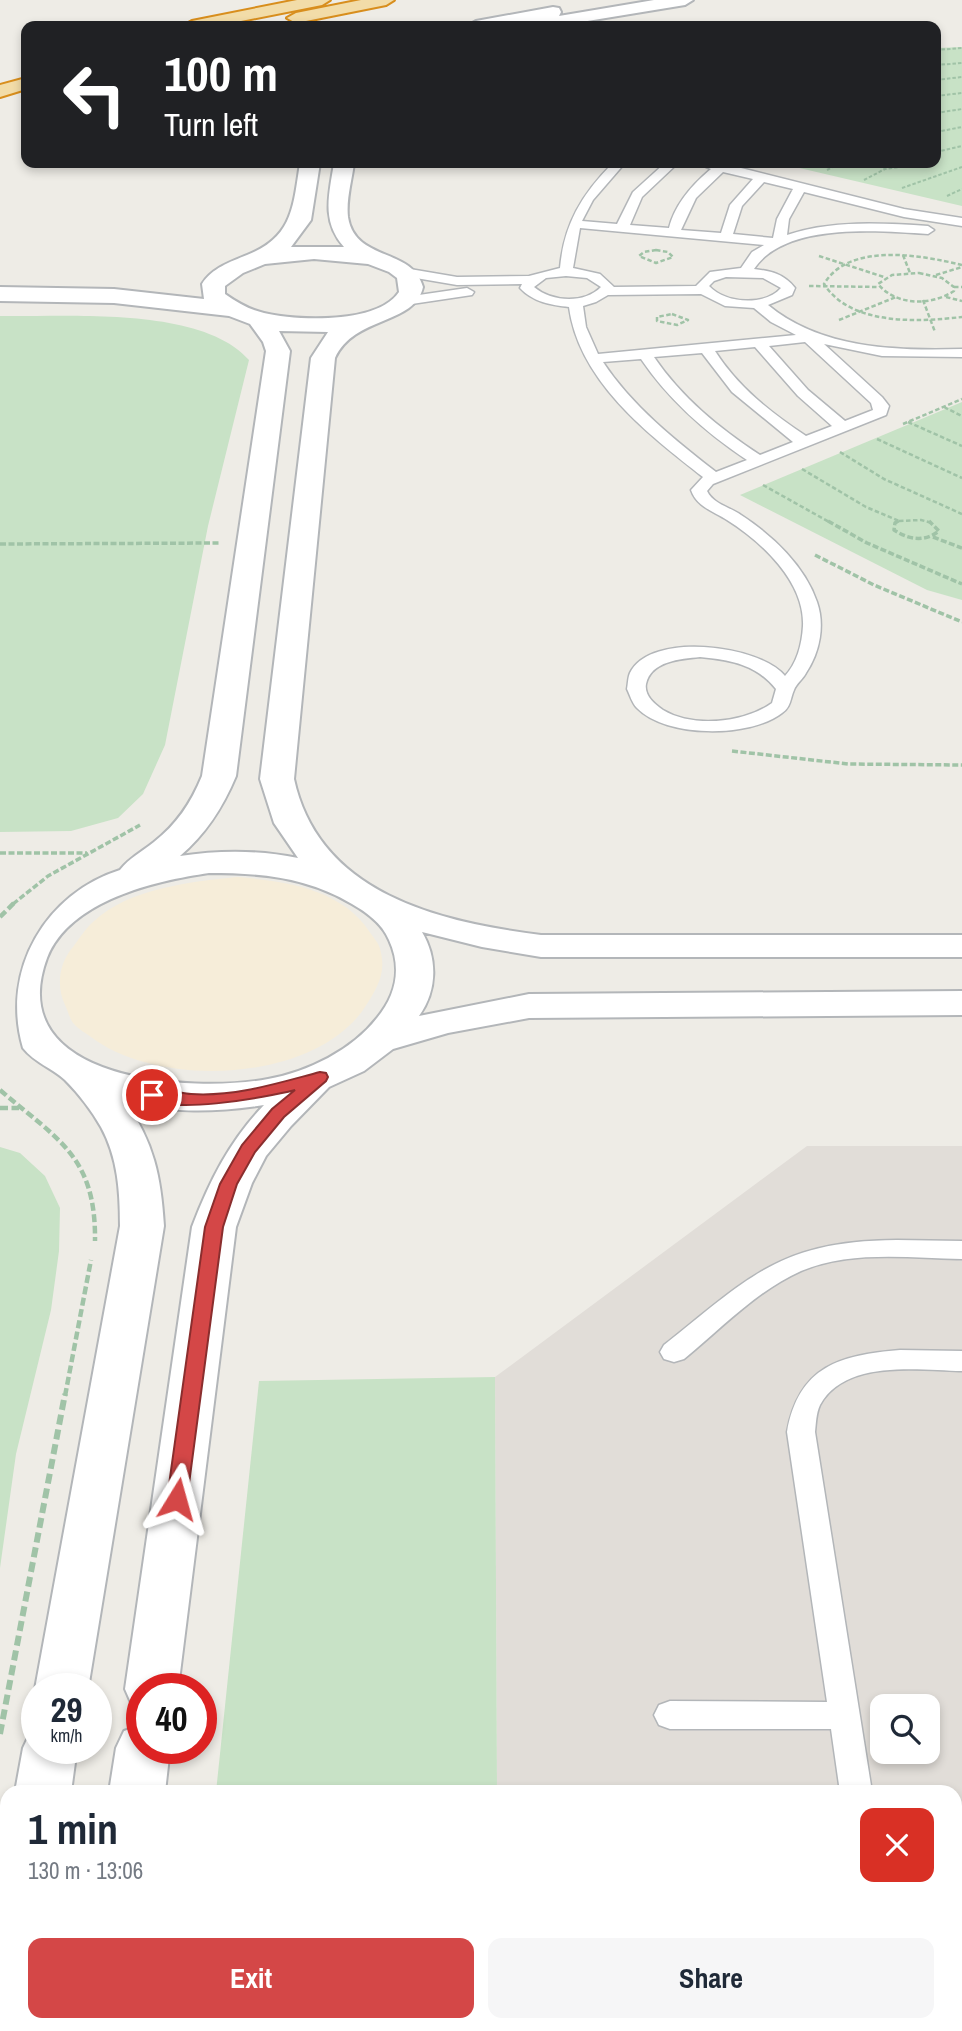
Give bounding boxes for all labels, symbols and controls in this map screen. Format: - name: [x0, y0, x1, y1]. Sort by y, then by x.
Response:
- text: 100 m: [164, 40, 278, 106]
- icon: left: [49, 49, 140, 140]
- text: Turn left: [164, 103, 258, 146]
- pin: [122, 1065, 182, 1125]
- icon: arrive: [133, 1076, 171, 1114]
- position arrow: [140, 1462, 214, 1536]
- speed limit sign: 40: [126, 1673, 217, 1764]
- text: 29: [51, 1686, 82, 1733]
- map controls: [870, 1694, 940, 1764]
- button: search: [870, 1694, 940, 1764]
- text: km/h: [51, 1723, 83, 1748]
- text: 1 min: [28, 1801, 118, 1857]
- button: close: [860, 1808, 934, 1882]
- text: 130 m · 13:06: [28, 1855, 143, 1886]
- button: Exit: [28, 1938, 474, 2018]
- button: Share: [488, 1938, 934, 2018]

